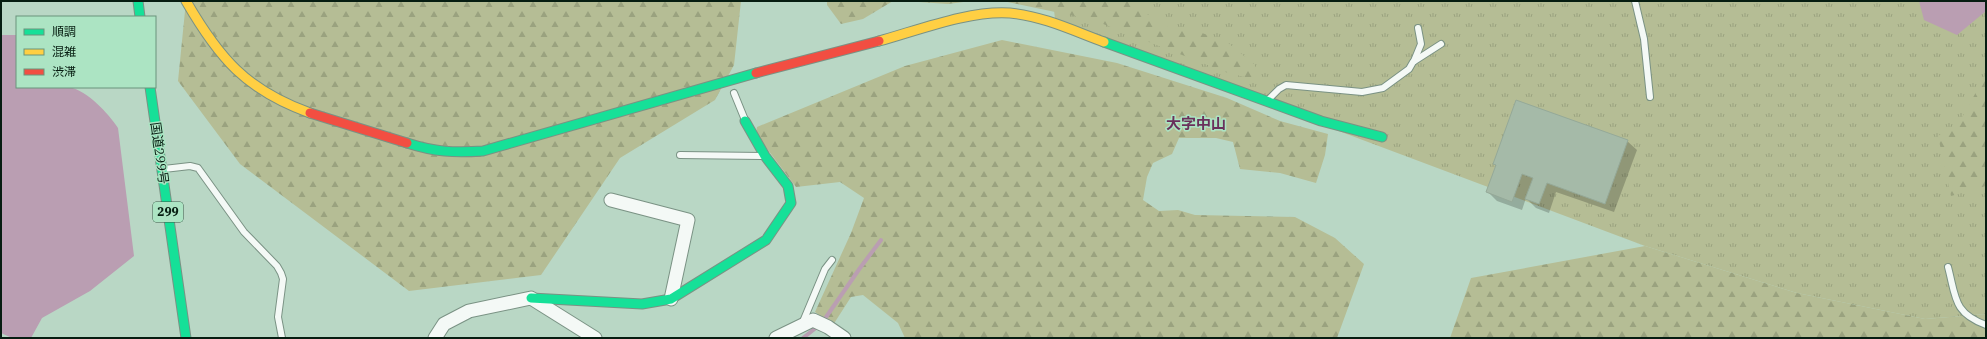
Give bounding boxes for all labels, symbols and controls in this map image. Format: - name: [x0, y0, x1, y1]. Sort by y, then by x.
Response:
- legend: [16, 16, 156, 88]
- text: 順調: [52, 24, 76, 39]
- text: 混雑: [52, 44, 76, 59]
- text: 渋滞: [52, 64, 76, 79]
- district label: 大字中山: [1166, 114, 1226, 133]
- street label: 国道299号: [147, 121, 172, 185]
- road number: 299: [153, 202, 183, 222]

